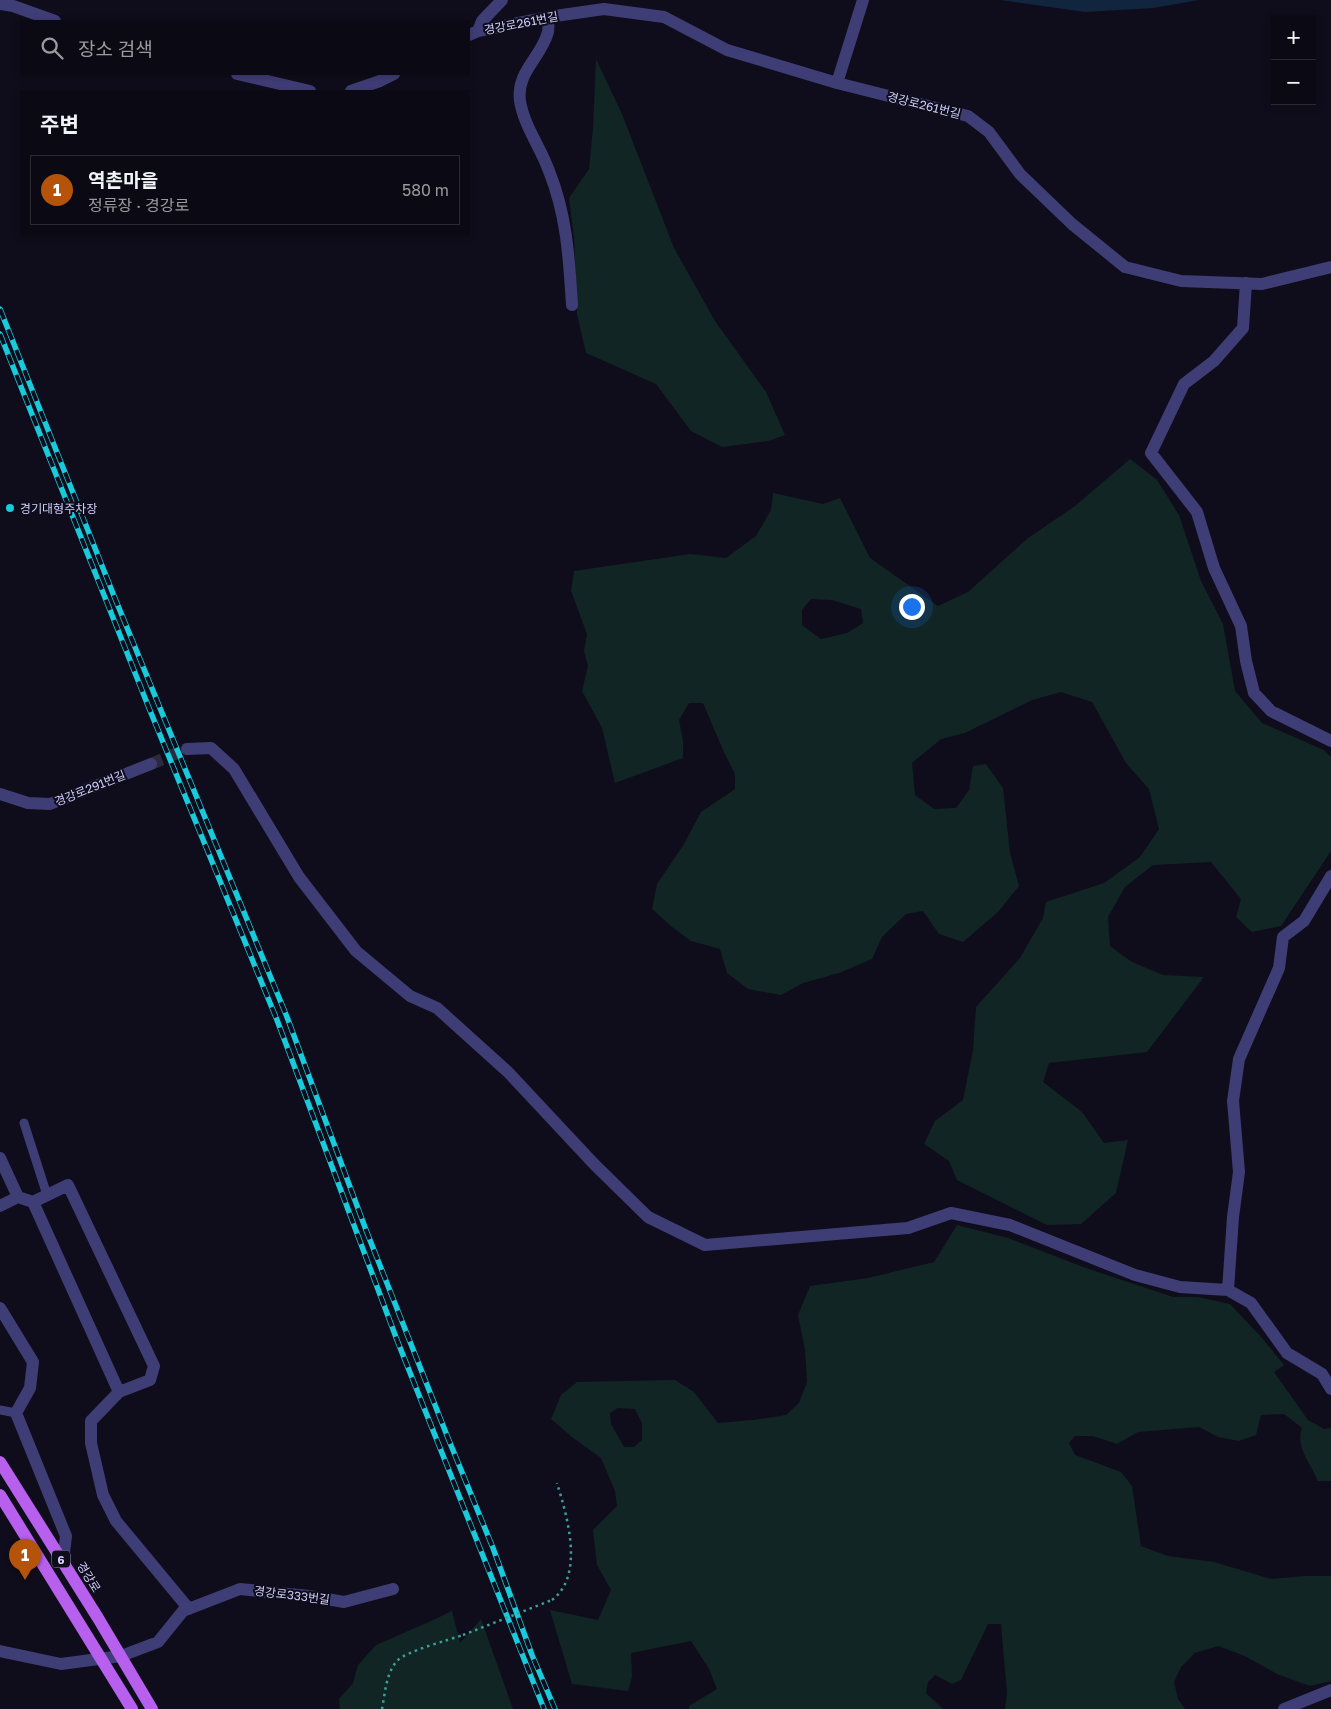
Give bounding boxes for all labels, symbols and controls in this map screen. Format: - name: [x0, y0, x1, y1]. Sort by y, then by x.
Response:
- street label: 경강로261번길: [483, 8, 559, 38]
- map controls: [1271, 15, 1316, 105]
- button: +: [1271, 15, 1316, 60]
- search box: [20, 20, 470, 75]
- icon: search: [38, 34, 66, 62]
- text: 장소 검색: [78, 37, 153, 60]
- button: −: [1271, 60, 1316, 105]
- street label: 경강로261번길: [886, 89, 962, 121]
- text: 주변: [40, 111, 79, 137]
- text: 역촌마을: [88, 168, 158, 191]
- text: 1: [53, 180, 61, 200]
- text: 580 m: [402, 180, 449, 200]
- text: 정류장 · 경강로: [88, 195, 189, 215]
- place label: 경기대형주차장: [20, 501, 97, 516]
- marker: 경기대형주차장: [4, 502, 16, 514]
- your location: [899, 594, 925, 620]
- street label: 경강로291번길: [52, 767, 128, 809]
- pin: 1: [9, 1539, 41, 1580]
- road number: 6: [52, 1550, 70, 1568]
- street label: 경강로: [74, 1559, 104, 1595]
- street label: 경강로333번길: [253, 1583, 331, 1607]

